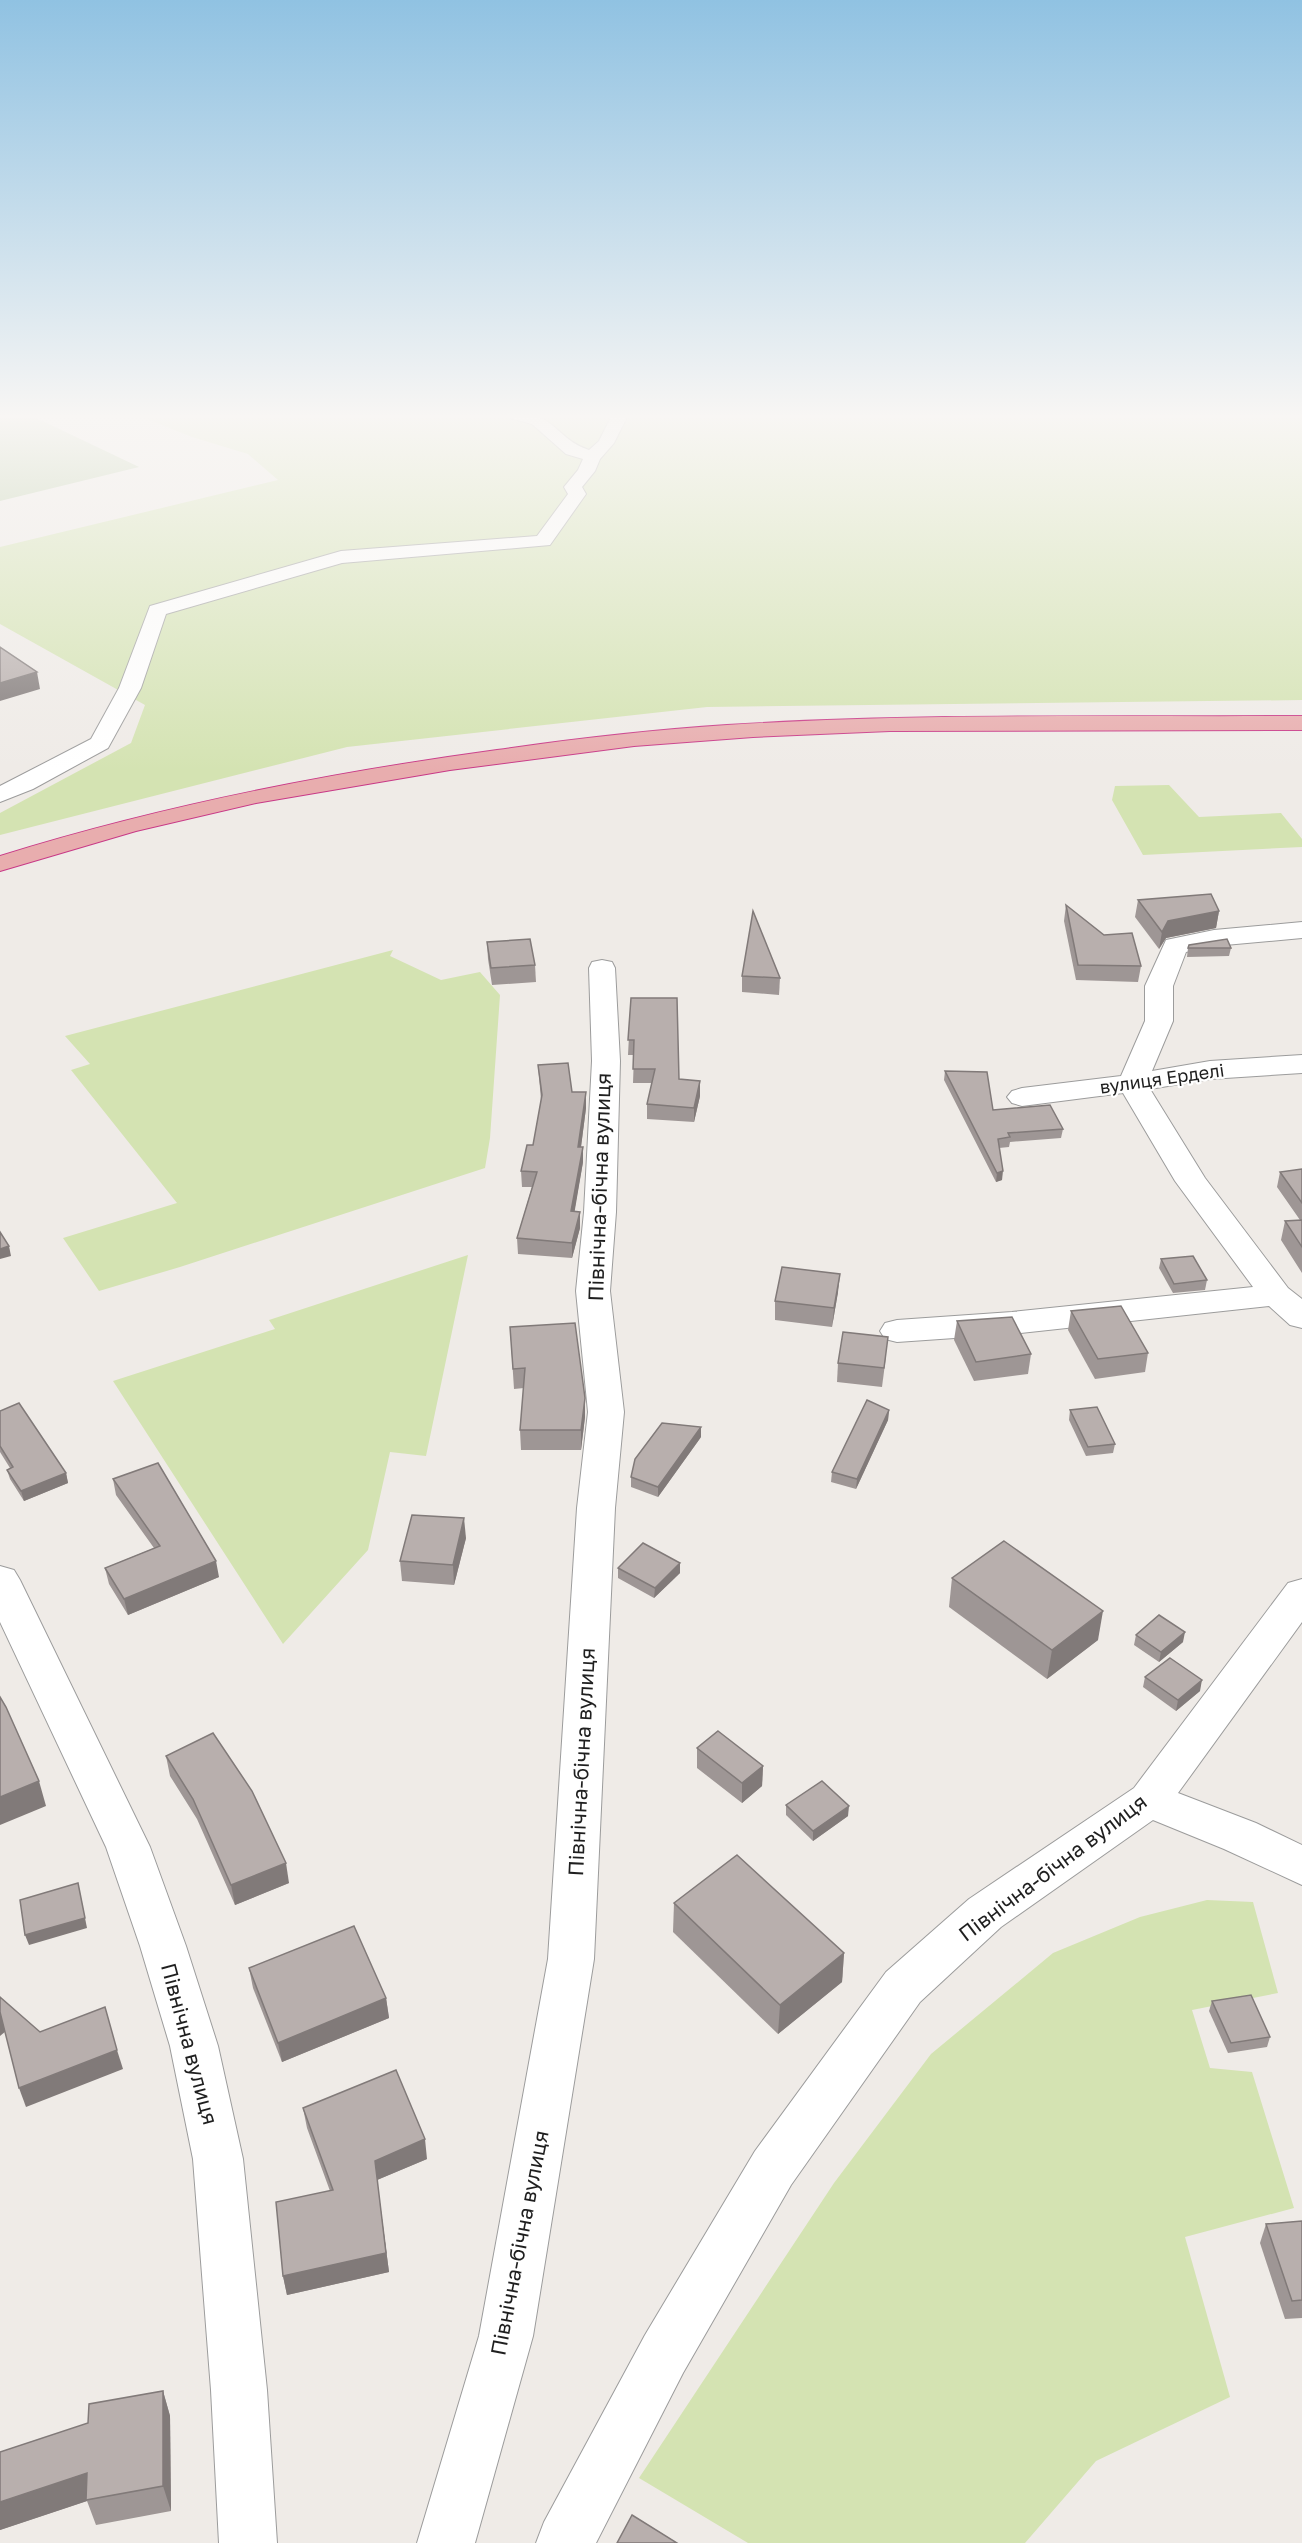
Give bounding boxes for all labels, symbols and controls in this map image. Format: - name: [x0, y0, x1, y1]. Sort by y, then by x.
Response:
- street label: вулиця Ерделі: [1098, 1058, 1226, 1098]
- street label: Північна-бічна вулиця: [582, 1072, 616, 1302]
- street label: Північна-бічна вулиця: [562, 1647, 600, 1877]
- street label: Північна-бічна вулиця: [953, 1788, 1152, 1946]
- street label: Північна вулиця: [156, 1960, 224, 2127]
- street label: Північна-бічна вулиця: [484, 2128, 554, 2358]

